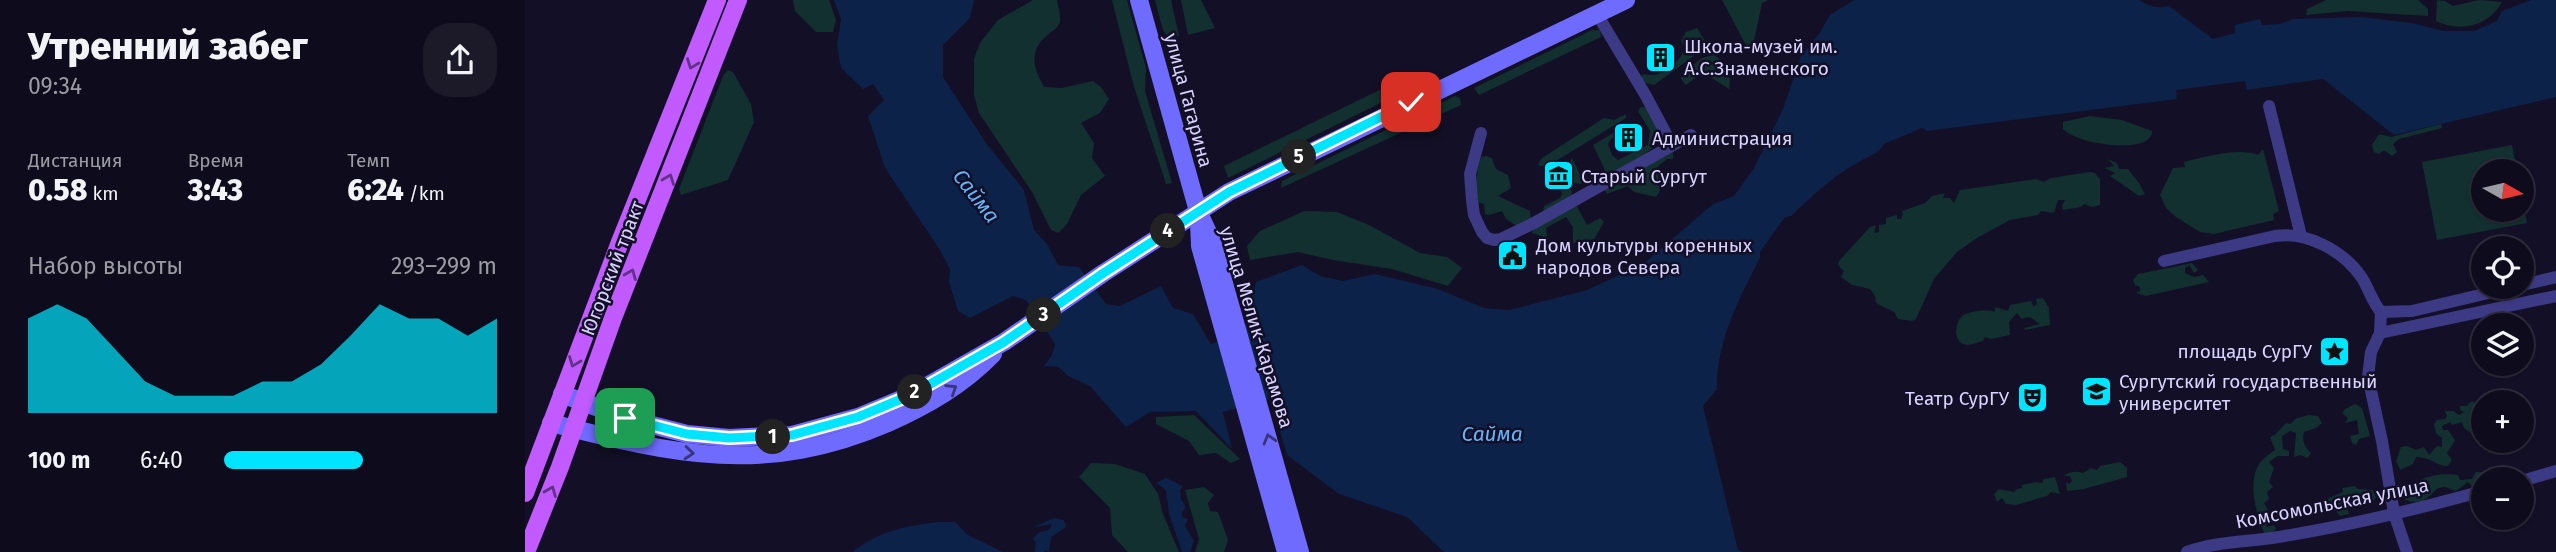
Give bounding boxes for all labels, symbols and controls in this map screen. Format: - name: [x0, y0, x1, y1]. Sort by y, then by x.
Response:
- text: Утренний забег: [28, 23, 308, 69]
- button: share: [423, 23, 497, 97]
- street label: улица Гагарина: [1160, 30, 1217, 170]
- place label: Школа-музей им. А.С.Знаменского: [1684, 35, 1838, 80]
- building icon: Школа-музей им. А.С.Знаменского: [1644, 40, 1678, 74]
- one-way arrow: [687, 57, 701, 69]
- text: 09:34: [28, 72, 82, 100]
- pin: [1381, 72, 1441, 132]
- icon: check: [1392, 83, 1430, 121]
- building icon: Администрация: [1612, 121, 1646, 155]
- place label: Администрация: [1652, 127, 1792, 150]
- pin: 5: [1281, 140, 1317, 174]
- text: 5: [1293, 145, 1304, 168]
- text: Дистанция: [28, 149, 123, 172]
- text: Время: [188, 149, 244, 172]
- text: Темп: [347, 149, 390, 172]
- museum icon: Старый Сургут: [1541, 159, 1575, 193]
- north arrow: [2471, 159, 2534, 222]
- map controls: [2471, 159, 2534, 530]
- water label: Сайма: [947, 164, 1005, 228]
- place label: Старый Сургут: [1581, 165, 1707, 188]
- text: 0.58: [28, 172, 87, 208]
- text: 3:43: [188, 172, 243, 208]
- text: 6:24: [347, 172, 404, 208]
- one-way arrow: [660, 174, 674, 186]
- text: km: [87, 182, 118, 205]
- text: /km: [404, 182, 445, 205]
- street label: Югорский тракт: [576, 197, 649, 339]
- pin: 4: [1151, 214, 1185, 248]
- text: 4: [1162, 219, 1173, 242]
- street label: улица Мелик-Карамова: [1215, 224, 1298, 431]
- place label: Дом культуры коренных народов Севера: [1535, 234, 1753, 279]
- button: locate: [2471, 236, 2534, 299]
- public building icon: Дом культуры коренных народов Севера: [1496, 239, 1530, 273]
- text: Набор высоты: [28, 252, 183, 280]
- text: 293–299 m: [391, 252, 497, 280]
- one-way arrow: [623, 269, 637, 281]
- pin: 3: [1027, 298, 1061, 332]
- text: 3: [1039, 303, 1048, 326]
- button: layers: [2471, 313, 2534, 376]
- place icon: площадь СурГУ: [2318, 334, 2352, 368]
- place label: площадь СурГУ: [2178, 340, 2313, 363]
- one-way arrow: [568, 355, 582, 367]
- place label: Сургутский государственный университет: [2119, 370, 2377, 415]
- pin: 2: [897, 374, 933, 410]
- school or university icon: Сургутский государственный университет: [2079, 375, 2113, 409]
- text: 2: [910, 380, 919, 403]
- theatre icon: Театр СурГУ: [2015, 381, 2049, 415]
- one-way arrow: [945, 384, 958, 397]
- place label: Театр СурГУ: [1905, 387, 2010, 410]
- pin: [595, 388, 655, 448]
- button: +: [2471, 390, 2534, 453]
- icon: arrive: [606, 399, 644, 437]
- pin: 1: [755, 420, 791, 454]
- water label: Сайма: [1461, 421, 1523, 447]
- text: 1: [768, 425, 777, 448]
- one-way arrow: [1262, 433, 1277, 445]
- one-way arrow: [684, 445, 695, 460]
- text: 100 m: [28, 446, 90, 474]
- text: 6:40: [140, 446, 183, 474]
- button: −: [2471, 467, 2534, 530]
- street label: Комсомольская улица: [2234, 473, 2431, 534]
- one-way arrow: [542, 485, 556, 497]

